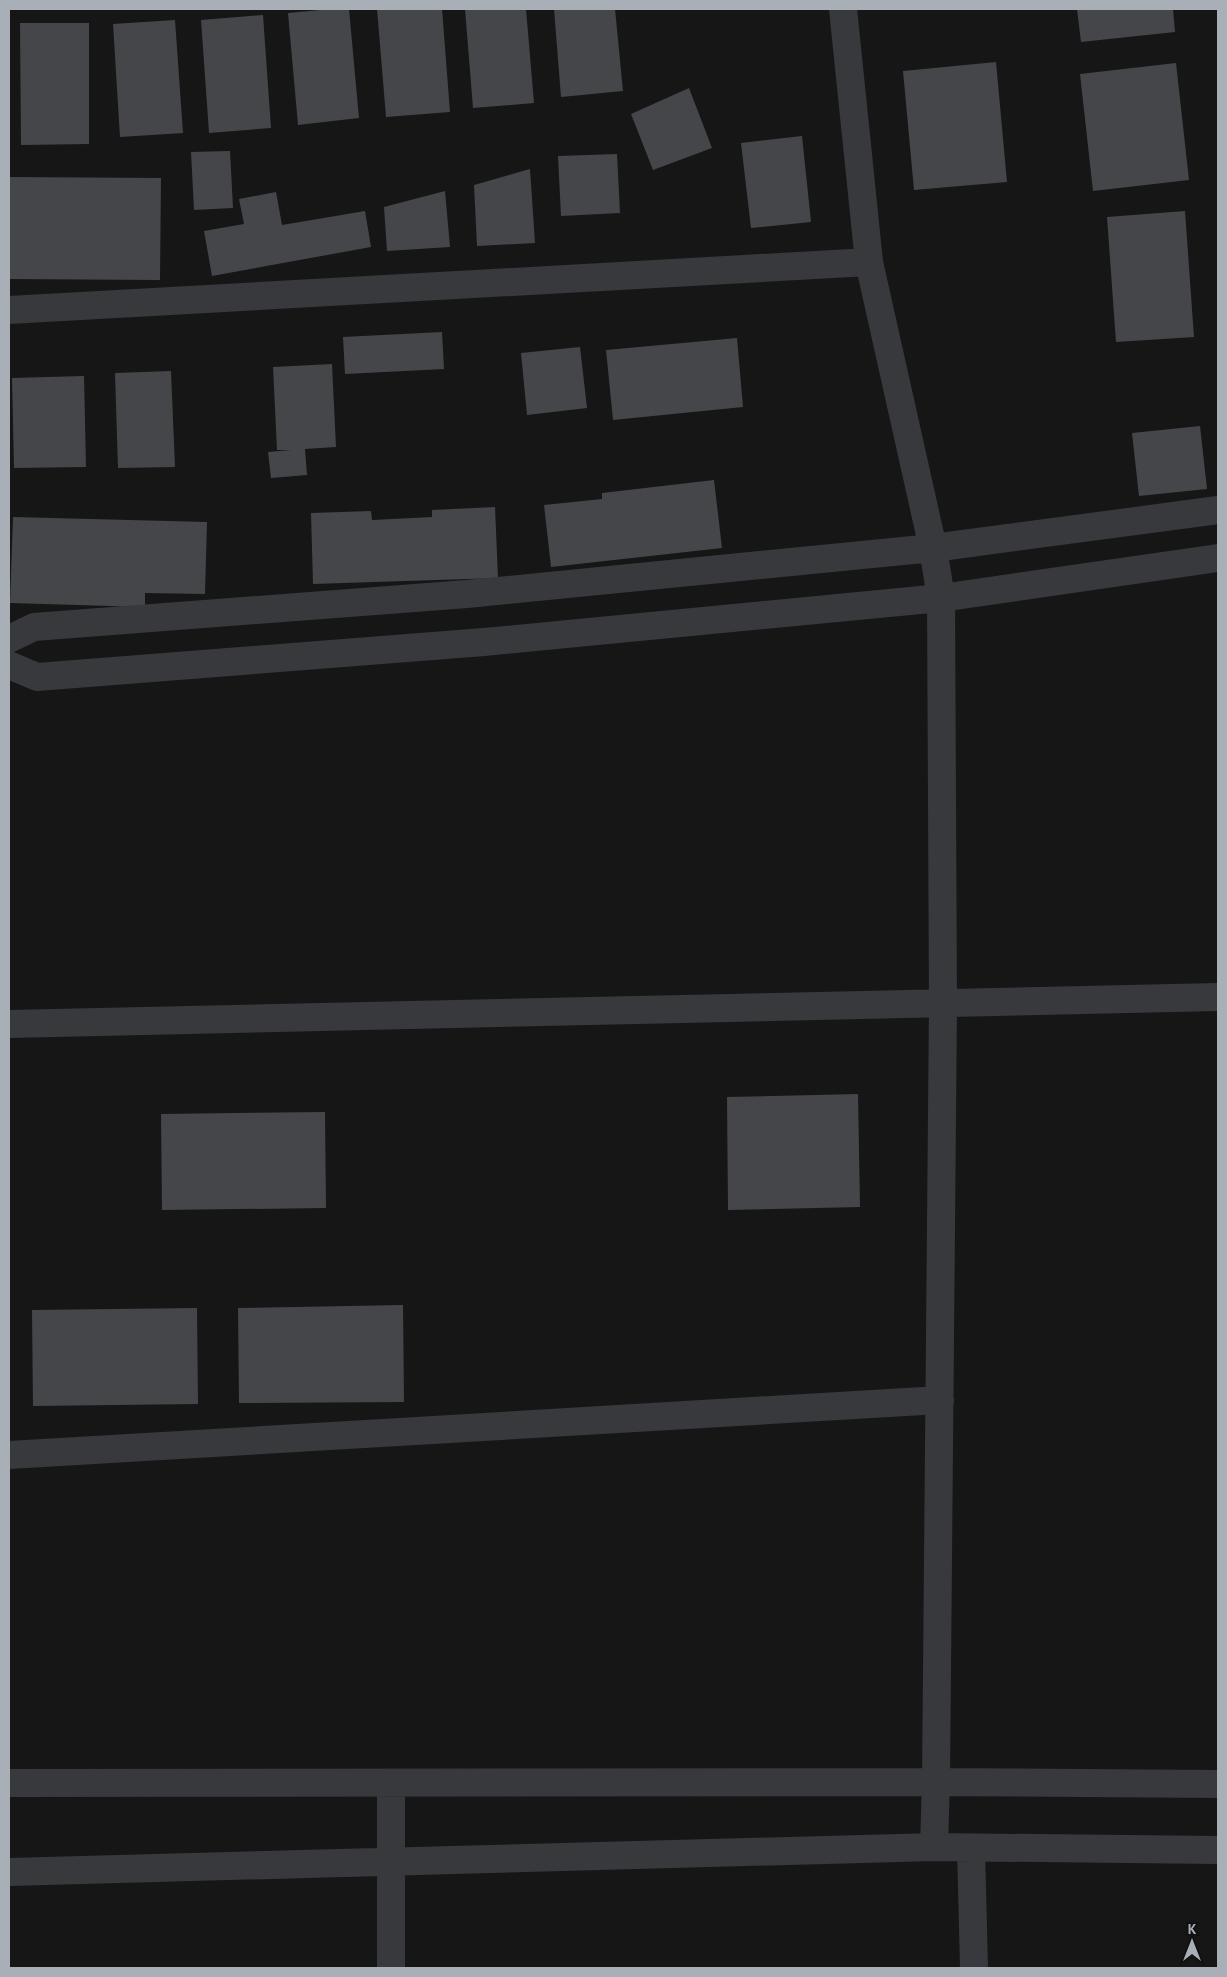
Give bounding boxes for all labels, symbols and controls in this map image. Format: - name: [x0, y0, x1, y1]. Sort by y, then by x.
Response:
- north arrow: [1167, 1917, 1217, 1967]
- text: K: [1188, 1920, 1197, 1938]

